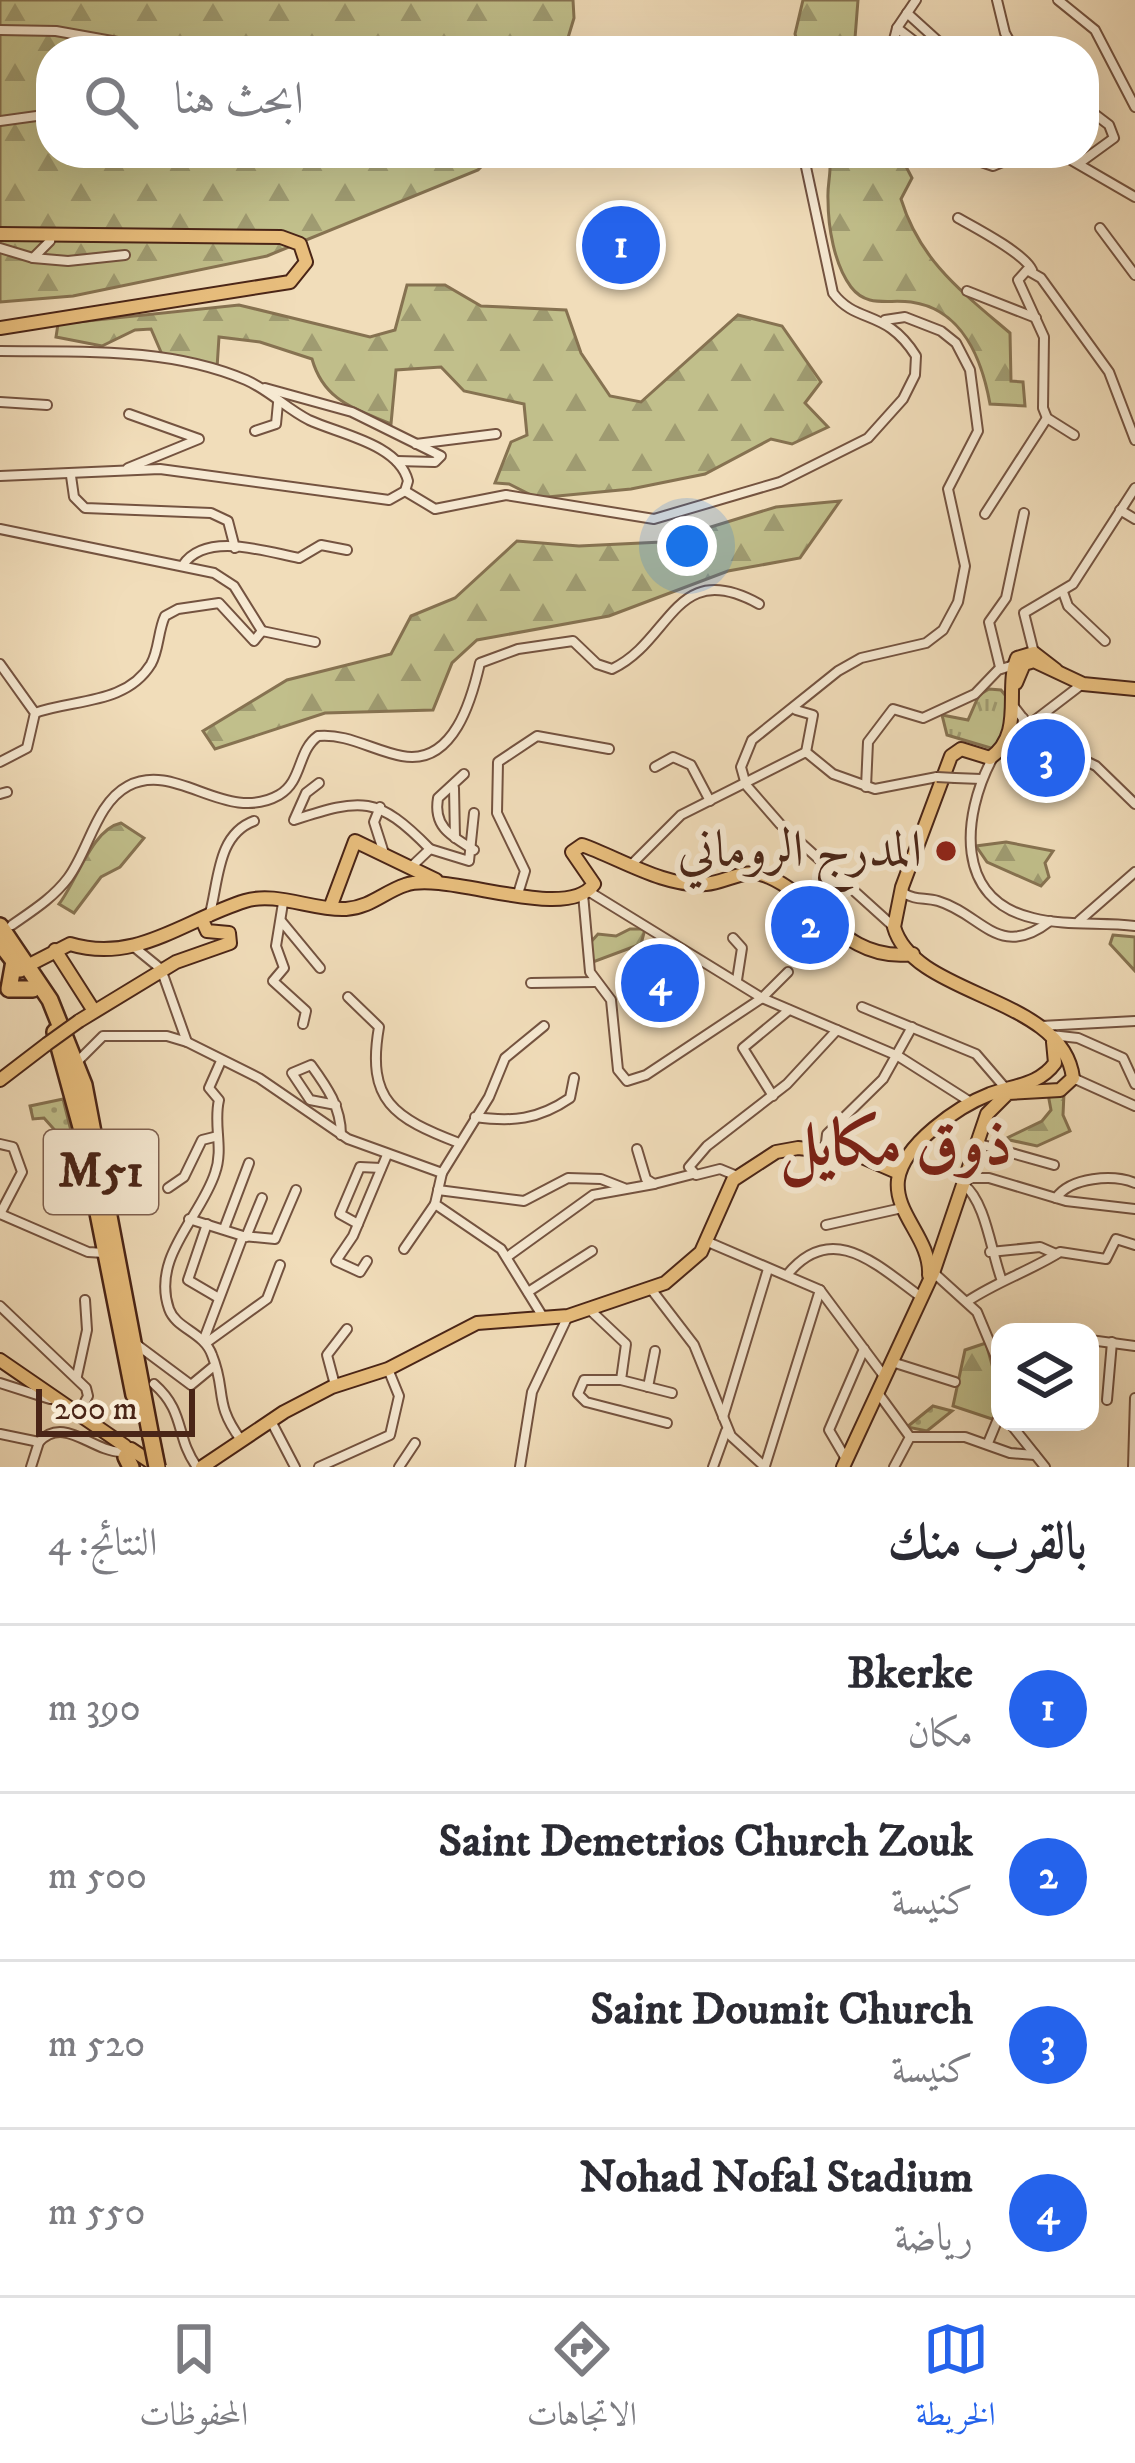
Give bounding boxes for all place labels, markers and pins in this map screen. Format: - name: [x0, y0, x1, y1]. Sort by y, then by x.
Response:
- pin: 1: [582, 200, 660, 290]
- pin: 3: [1007, 713, 1085, 803]
- place label: المدرج الروماني: [677, 819, 922, 893]
- marker: المدرج الروماني: [933, 838, 959, 864]
- pin: 2: [771, 880, 849, 970]
- pin: 4: [621, 938, 699, 1028]

